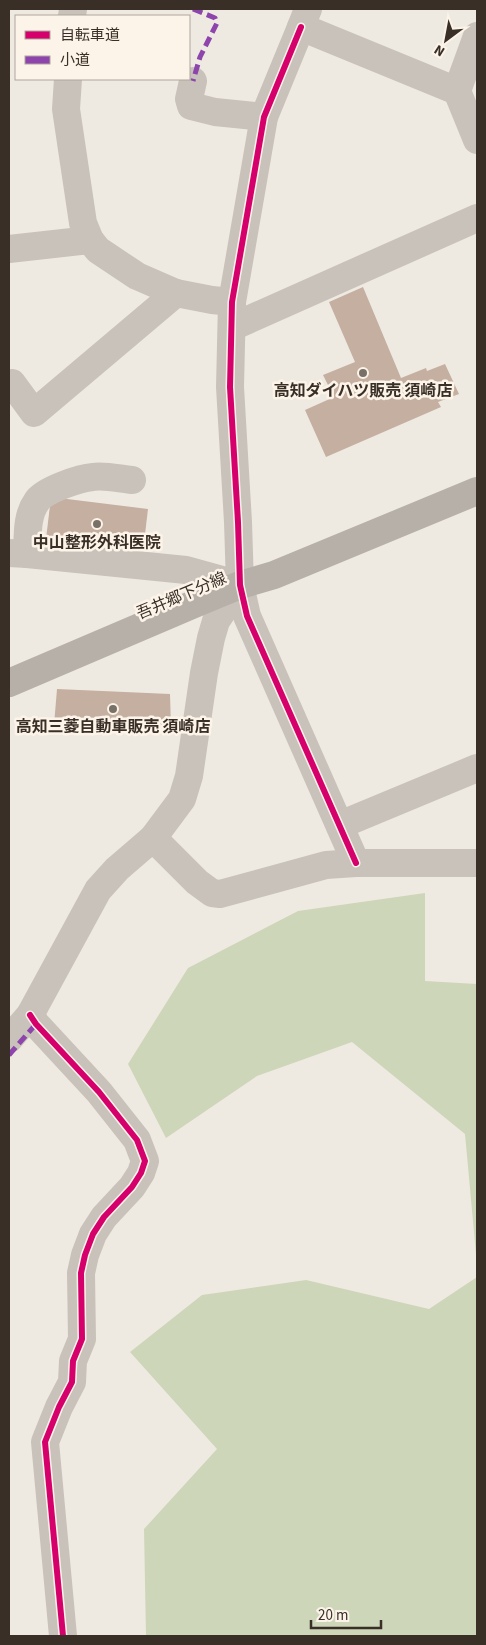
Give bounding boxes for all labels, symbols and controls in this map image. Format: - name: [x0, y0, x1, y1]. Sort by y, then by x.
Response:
- legend: [15, 15, 190, 80]
- north arrow: [421, 15, 471, 65]
- text: 自転車道: [60, 25, 120, 46]
- text: N: [430, 39, 449, 61]
- text: 小道: [60, 50, 90, 71]
- marker: 高知ダイハツ販売 須崎店: [357, 367, 369, 379]
- place label: 高知ダイハツ販売 須崎店: [274, 380, 452, 402]
- marker: 中山整形外科医院: [91, 518, 103, 530]
- place label: 中山整形外科医院: [33, 532, 161, 554]
- street label: 吾井郷下分線: [133, 567, 230, 625]
- marker: 高知三菱自動車販売 須崎店: [107, 703, 119, 715]
- place label: 高知三菱自動車販売 須崎店: [15, 716, 211, 738]
- scale bar: [311, 1598, 381, 1630]
- text: 20 m: [318, 1605, 348, 1626]

